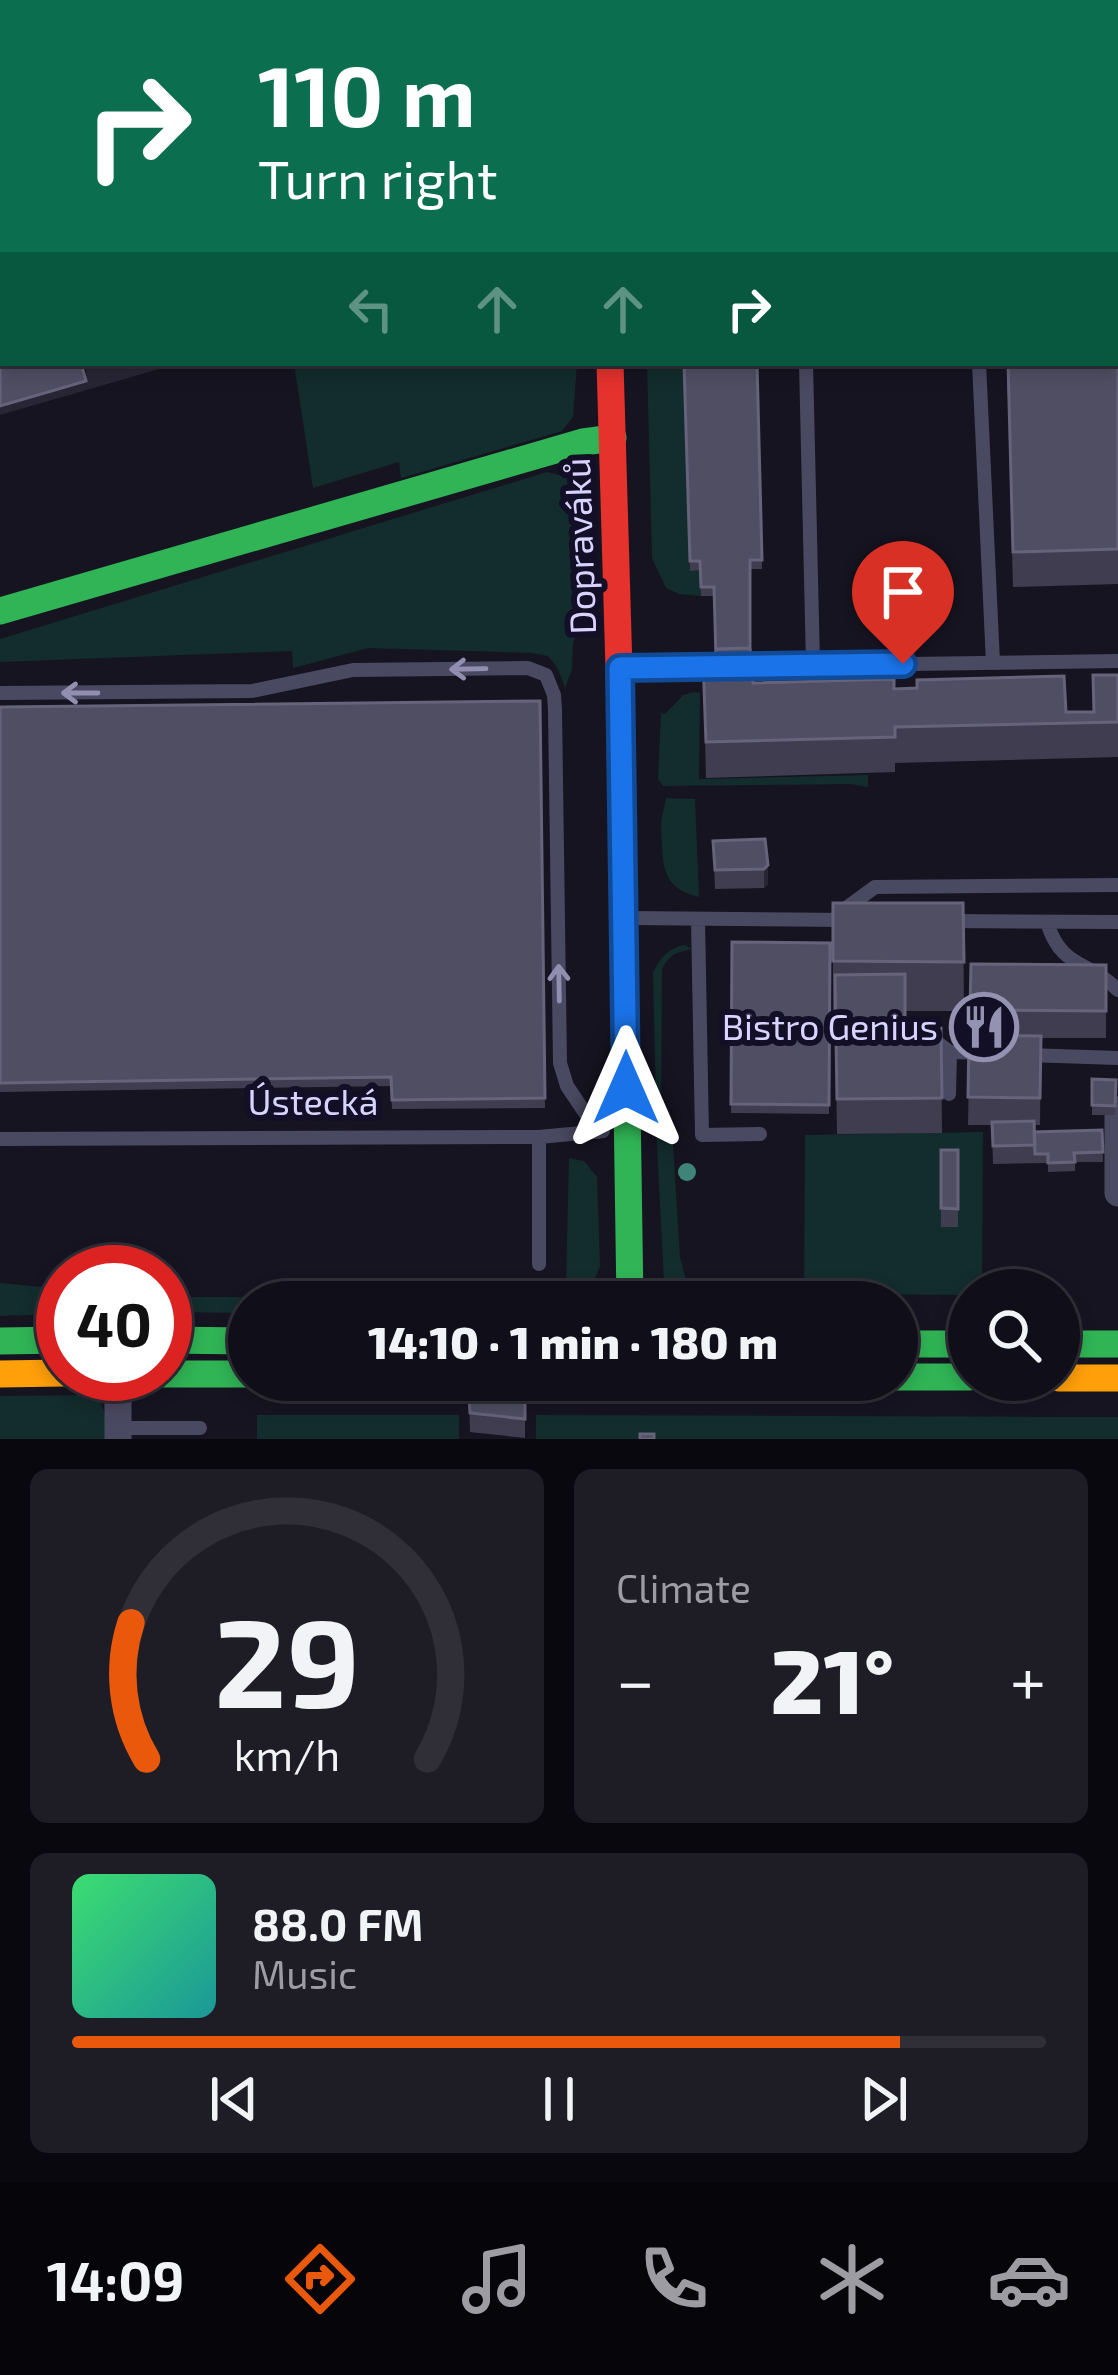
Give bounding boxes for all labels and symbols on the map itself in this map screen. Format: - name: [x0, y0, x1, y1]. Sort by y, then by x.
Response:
- street label: Dopraváků: [554, 457, 603, 635]
- pin: [852, 541, 954, 664]
- one-way arrow: [449, 657, 488, 680]
- one-way arrow: [61, 681, 100, 704]
- one-way arrow: [547, 964, 570, 1003]
- restaurant icon: Bistro Genius: [949, 992, 1019, 1062]
- place label: Bistro Genius: [722, 1004, 938, 1047]
- position arrow: [563, 1025, 689, 1151]
- street label: Ústecká: [247, 1079, 379, 1122]
- speed limit sign: 40: [36, 1245, 192, 1401]

